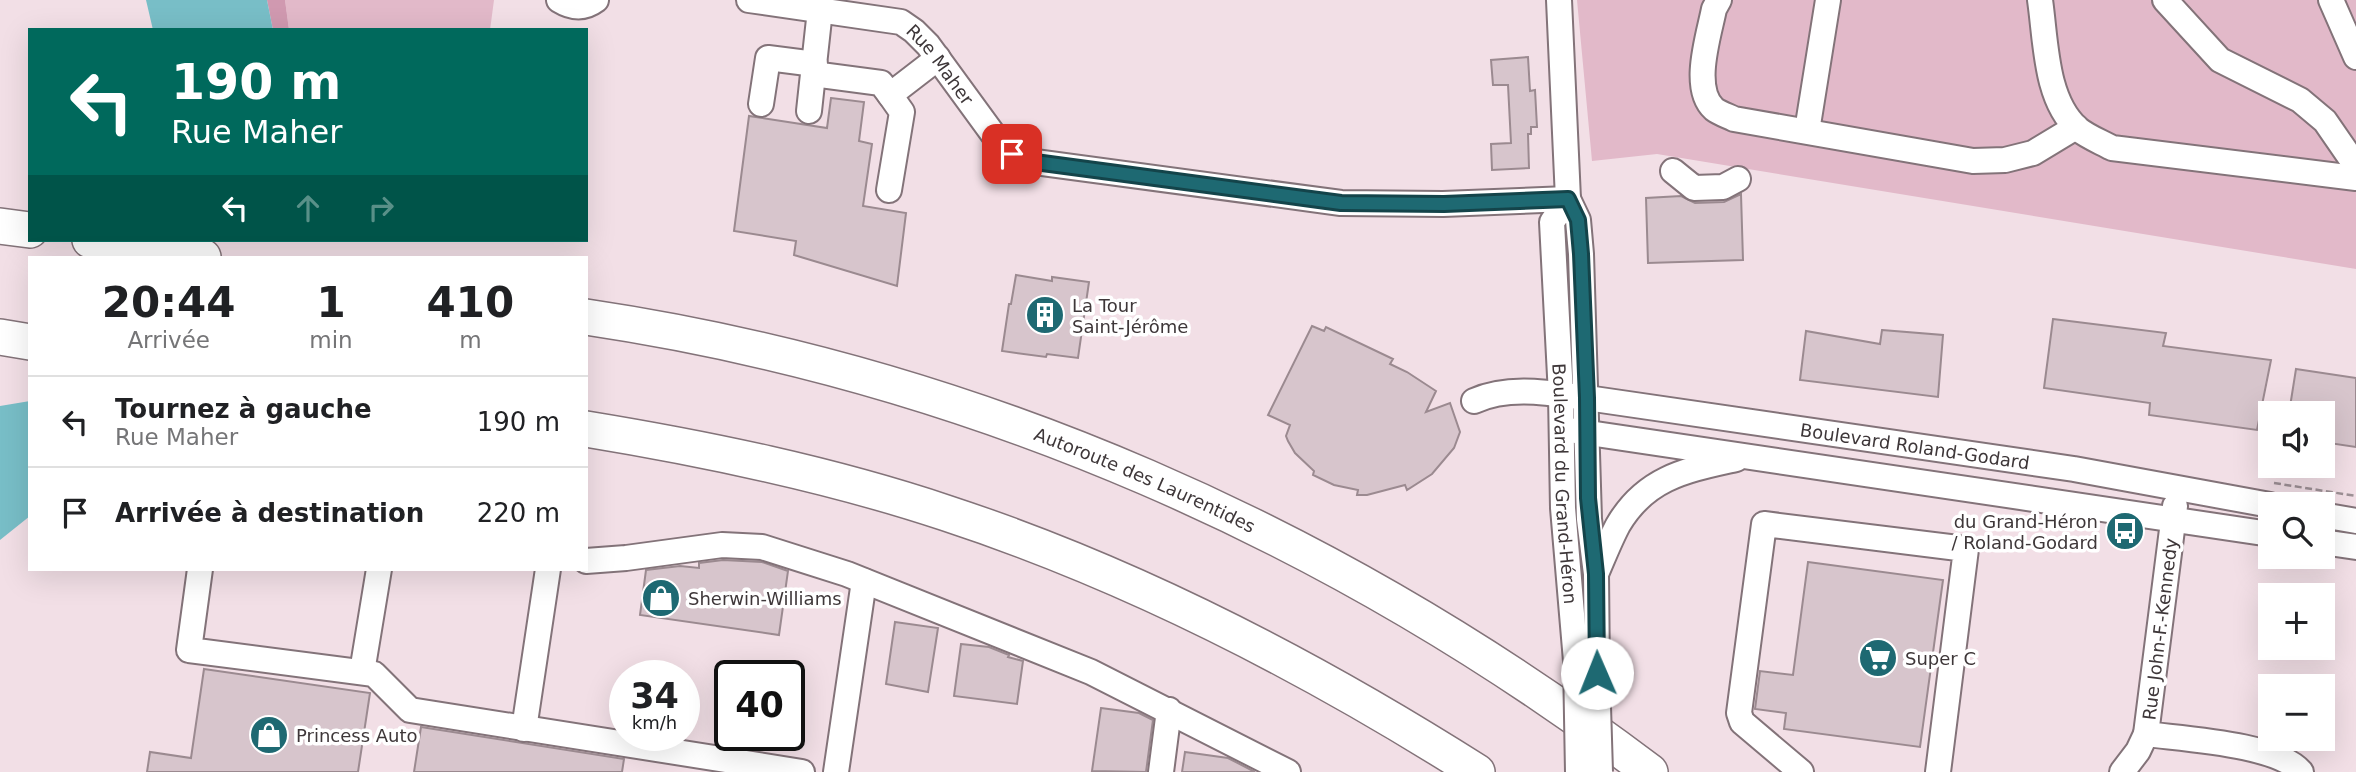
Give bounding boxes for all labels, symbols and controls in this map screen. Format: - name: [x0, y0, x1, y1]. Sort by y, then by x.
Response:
- street label: Rue Maher: [903, 20, 979, 109]
- text: 190 m: [171, 54, 341, 111]
- icon: left: [56, 56, 147, 147]
- text: Rue Maher: [171, 113, 342, 151]
- pin: [982, 124, 1042, 184]
- icon: arrive: [993, 135, 1031, 173]
- icon: left: [216, 189, 254, 227]
- icon: ahead: [289, 189, 327, 227]
- icon: right: [362, 189, 400, 227]
- text: 20:44: [102, 278, 236, 327]
- text: 1: [316, 278, 346, 327]
- text: 410: [427, 278, 514, 327]
- building icon: La Tour Saint-Jérôme: [1024, 294, 1066, 336]
- place label: La Tour Saint-Jérôme: [1072, 295, 1188, 337]
- text: Arrivée: [127, 327, 210, 353]
- text: min: [309, 327, 353, 353]
- text: m: [459, 327, 482, 353]
- street label: Boulevard du Grand-Héron: [1549, 363, 1582, 605]
- text: Tournez à gauche: [115, 394, 372, 424]
- map controls: [2258, 401, 2335, 751]
- button: sound: [2258, 401, 2335, 478]
- icon: left: [56, 403, 94, 441]
- text: 190 m: [477, 407, 560, 437]
- street label: Boulevard Roland-Godard: [1799, 419, 2031, 473]
- street label: Autoroute des Laurentides: [1031, 423, 1259, 536]
- text: Rue Maher: [115, 424, 238, 450]
- button: search: [2258, 492, 2335, 569]
- icon: arrive: [56, 494, 94, 532]
- text: Arrivée à destination: [115, 498, 424, 528]
- text: 220 m: [477, 498, 560, 528]
- bus stop icon: du Grand-Héron / Roland-Godard: [2104, 510, 2146, 552]
- place label: du Grand-Héron / Roland-Godard: [1952, 511, 2098, 553]
- street label: Rue John-F.-Kennedy: [2138, 536, 2182, 721]
- shop icon: Sherwin-Williams: [640, 577, 682, 619]
- button: +: [2258, 583, 2335, 660]
- place label: Sherwin-Williams: [688, 588, 842, 609]
- position arrow: [1560, 636, 1634, 710]
- supermarket icon: Super C: [1857, 637, 1899, 679]
- place label: Super C: [1905, 648, 1976, 669]
- speed limit sign: 40: [714, 660, 805, 751]
- button: −: [2258, 674, 2335, 751]
- text: 34: [630, 676, 679, 716]
- text: km/h: [632, 712, 677, 733]
- shop icon: Princess Auto: [248, 714, 290, 756]
- place label: Princess Auto: [296, 725, 418, 746]

